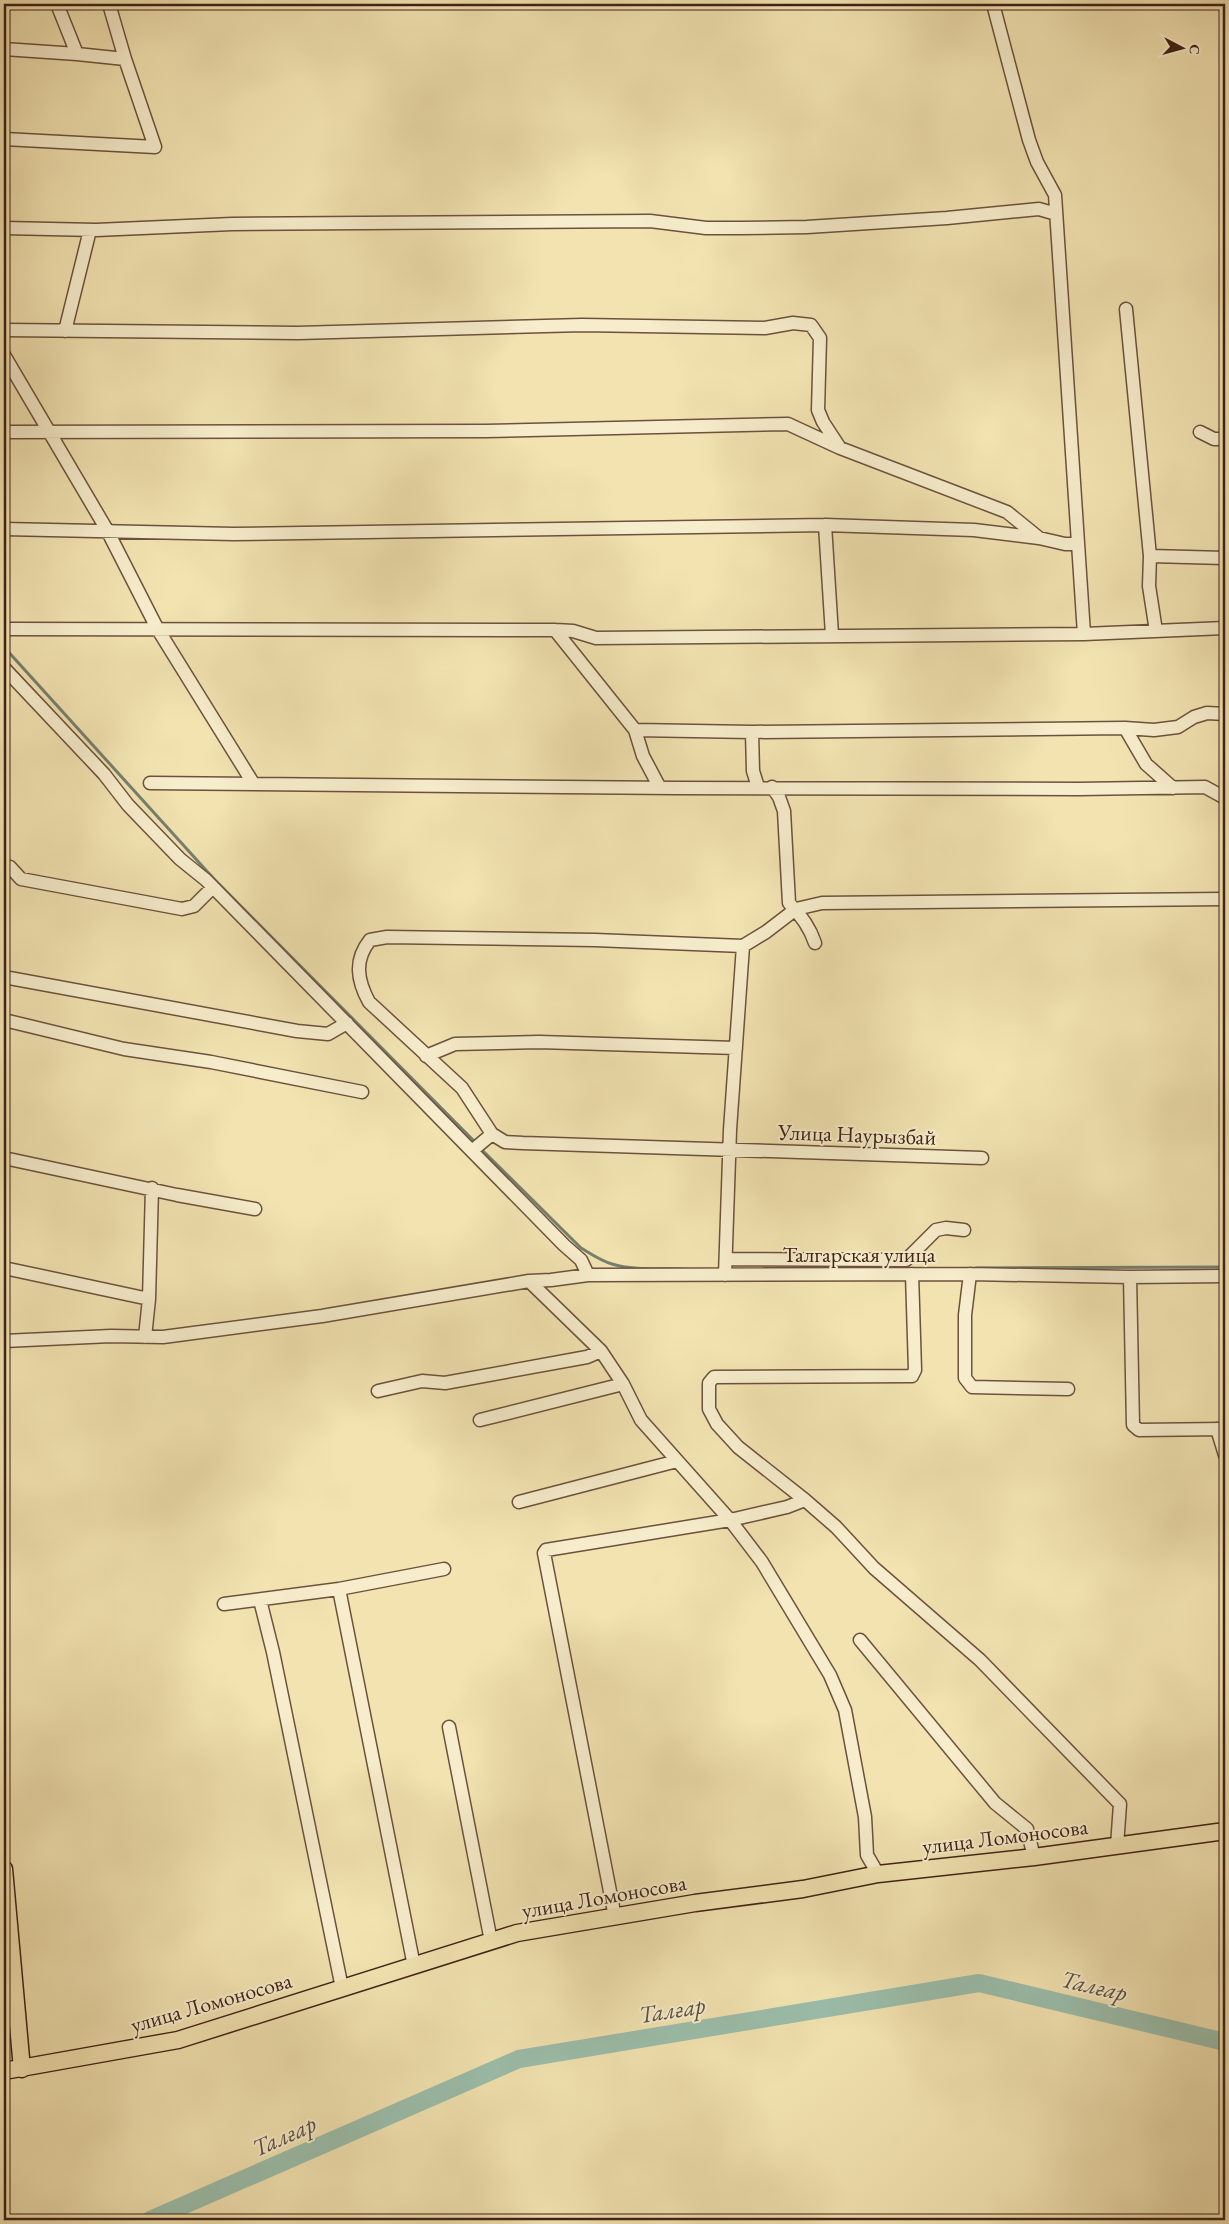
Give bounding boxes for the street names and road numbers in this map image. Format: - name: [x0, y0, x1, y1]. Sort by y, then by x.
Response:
- street label: Улица Наурызбай: [776, 1117, 937, 1152]
- street label: Талгарская улица: [783, 1240, 936, 1269]
- street label: улица Ломоносова: [921, 1812, 1090, 1861]
- street label: улица Ломоносова: [520, 1868, 689, 1925]
- street label: улица Ломоносова: [127, 1966, 295, 2039]

